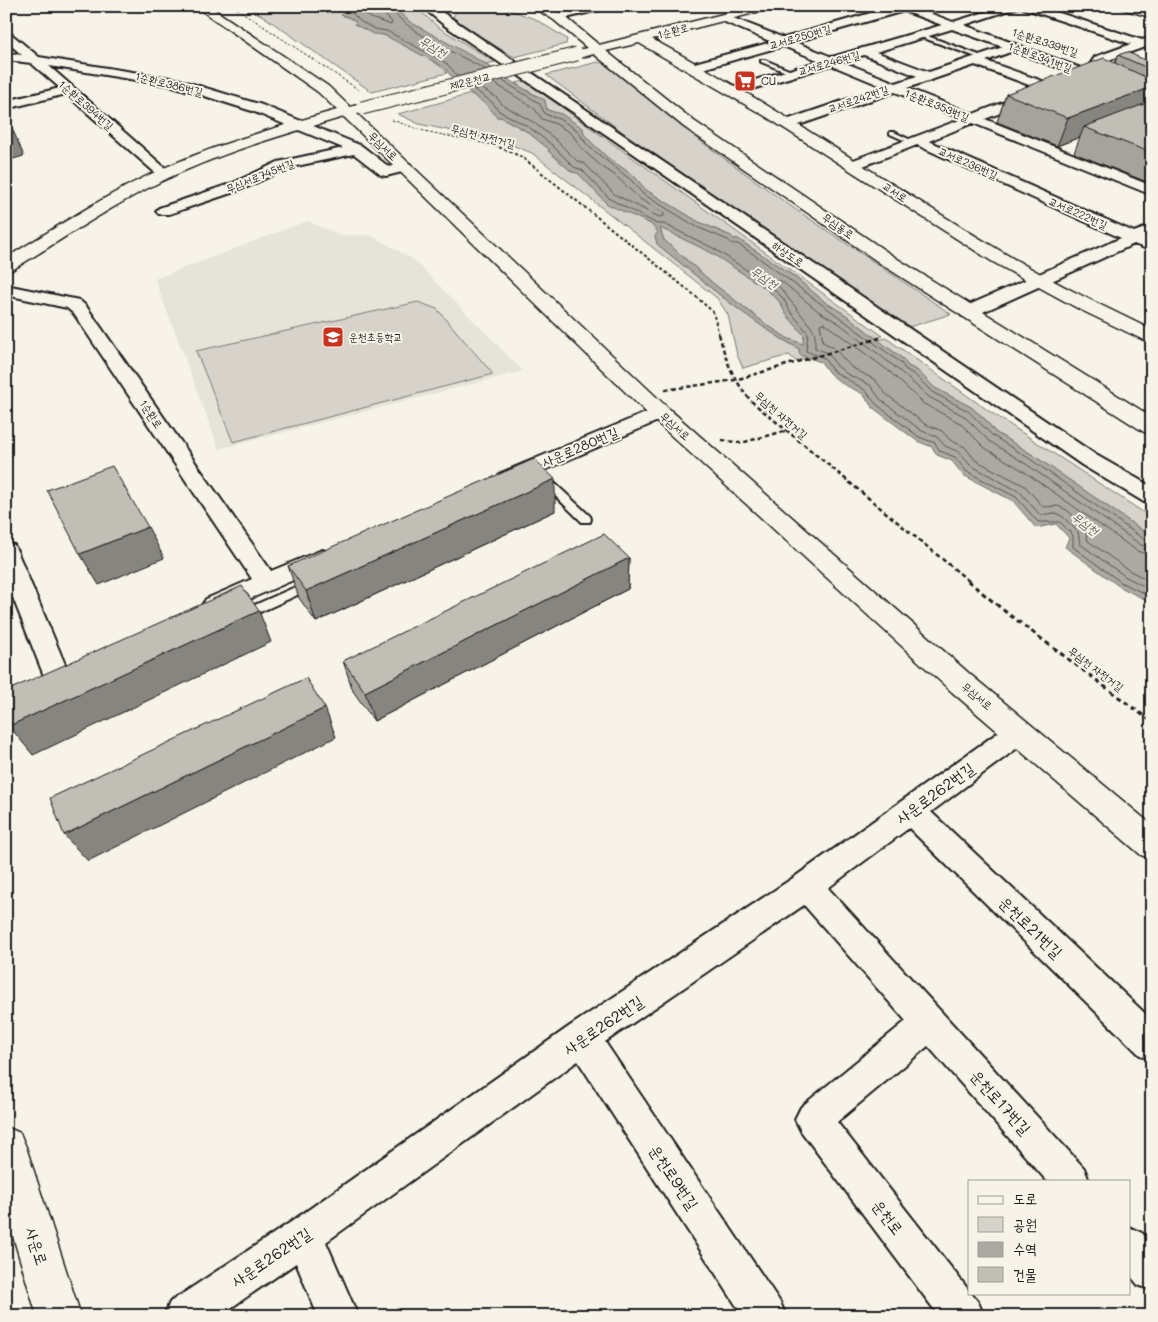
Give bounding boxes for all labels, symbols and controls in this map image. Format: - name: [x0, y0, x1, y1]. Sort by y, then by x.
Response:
- street label: 1순환로: [656, 19, 690, 42]
- street label: 교서로250번길: [767, 21, 833, 52]
- street label: 1순환로339번길: [1010, 24, 1080, 59]
- water label: 무심천: [417, 32, 451, 61]
- street label: 1순환로341번길: [1006, 38, 1074, 75]
- street label: 교서로246번길: [796, 47, 862, 78]
- street label: 1순환로386번길: [134, 68, 205, 99]
- street label: 제2운천교: [448, 68, 492, 93]
- supermarket icon: CU: [733, 69, 757, 93]
- place label: CU: [761, 73, 776, 88]
- street label: 1순환로394번길: [56, 76, 117, 133]
- street label: 교서로242번길: [826, 81, 890, 116]
- street label: 1순환로353번길: [903, 85, 972, 124]
- street label: 무심천 자전거길: [450, 120, 517, 151]
- street label: 무심서로: [365, 128, 401, 163]
- street label: 교서로236번길: [936, 143, 1000, 182]
- street label: 무심서로745번길: [224, 155, 296, 196]
- street label: 교서로: [880, 178, 911, 205]
- street label: 교서로222번길: [1047, 193, 1110, 232]
- street label: 무심동로: [819, 209, 857, 242]
- street label: 하상도로: [769, 237, 807, 270]
- water label: 무심천: [748, 262, 782, 293]
- school or university icon: 운천초등학교: [321, 325, 345, 349]
- place label: 운천초등학교: [349, 329, 402, 344]
- street label: 무심천 자전거길: [752, 387, 811, 442]
- street label: 1순환로: [136, 396, 167, 431]
- street label: 무심서로: [657, 408, 694, 443]
- street label: 사운로280번길: [539, 422, 622, 471]
- water label: 무심천: [1069, 508, 1103, 539]
- street label: 무심천 자전거길: [1066, 643, 1127, 694]
- street label: 무심서로: [959, 678, 996, 713]
- street label: 사운로262번길: [891, 757, 978, 828]
- street label: 운천로21번길: [995, 891, 1068, 962]
- street label: 사운로262번길: [559, 990, 647, 1059]
- street label: 운천로17번길: [967, 1065, 1036, 1139]
- street label: 운천로9번길: [645, 1140, 704, 1213]
- legend: [968, 1180, 1130, 1294]
- text: 도로: [1013, 1188, 1037, 1208]
- street label: 운천로: [868, 1195, 909, 1238]
- text: 공원: [1013, 1214, 1037, 1234]
- street label: 사운로262번길: [227, 1222, 315, 1291]
- street label: 사운로: [22, 1224, 53, 1267]
- text: 수역: [1013, 1238, 1037, 1258]
- text: 건물: [1013, 1264, 1037, 1284]

